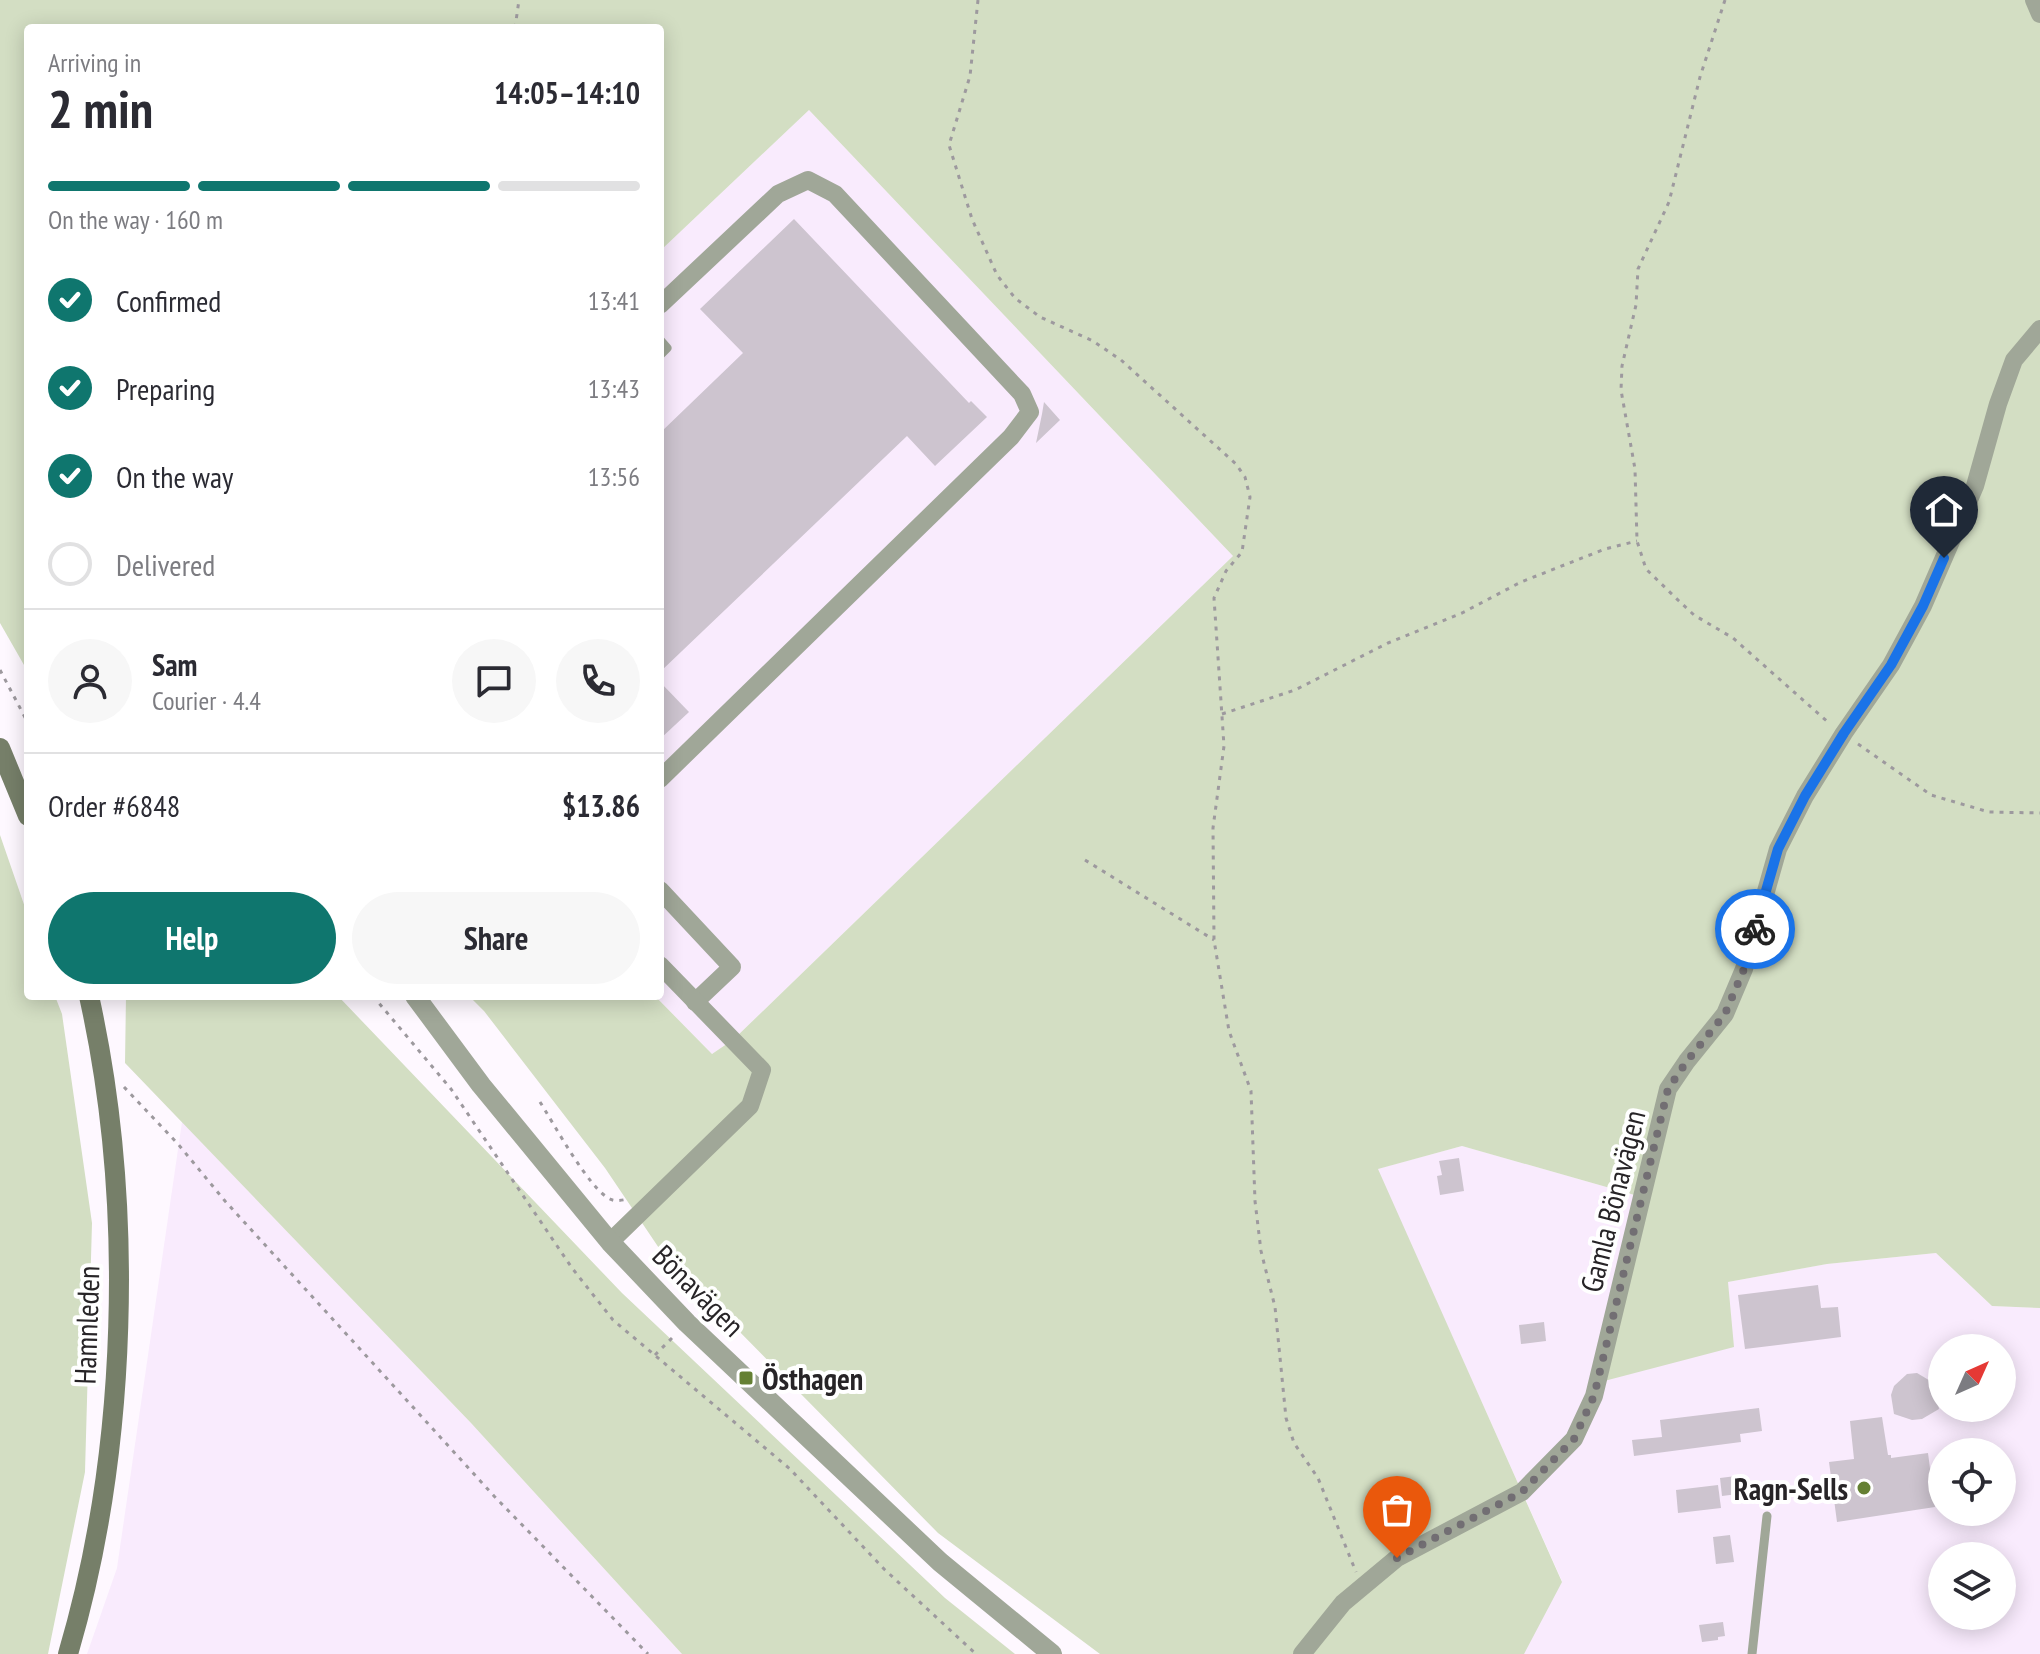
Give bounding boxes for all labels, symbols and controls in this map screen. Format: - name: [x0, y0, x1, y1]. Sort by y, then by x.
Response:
- text: Arriving in: [48, 46, 141, 79]
- text: 14:05–14:10: [494, 73, 640, 112]
- text: 2 min: [48, 75, 153, 142]
- text: On the way · 160 m: [48, 203, 223, 236]
- icon: check: [48, 278, 92, 322]
- text: Confirmed: [116, 281, 221, 320]
- text: 13:41: [588, 284, 640, 317]
- icon: check: [48, 366, 92, 410]
- text: Preparing: [116, 369, 215, 408]
- text: 13:43: [588, 372, 640, 405]
- icon: check: [48, 454, 92, 498]
- text: On the way: [116, 457, 233, 496]
- text: 13:56: [588, 460, 640, 493]
- pin: [1910, 476, 1978, 558]
- icon: home: [1922, 488, 1966, 532]
- text: Delivered: [116, 545, 215, 584]
- button: person: [48, 639, 132, 723]
- button: chat: [452, 639, 536, 723]
- button: phone: [556, 639, 640, 723]
- text: Sam: [152, 645, 197, 684]
- text: Courier · 4.4: [152, 684, 261, 717]
- text: Order #6848: [48, 786, 180, 825]
- text: $13.86: [562, 786, 640, 825]
- courier: [1715, 889, 1795, 969]
- button: Help: [48, 892, 336, 984]
- button: Share: [352, 892, 640, 984]
- icon: bike: [1733, 907, 1777, 951]
- street label: Gamla Bönavägen: [1571, 1106, 1653, 1296]
- street label: Bönavägen: [645, 1236, 753, 1344]
- street label: Hamnleden: [64, 1265, 108, 1385]
- north arrow: [1928, 1334, 2016, 1422]
- map controls: [1928, 1334, 2016, 1630]
- place label: Östhagen: [762, 1359, 863, 1398]
- marker: Östhagen: [737, 1369, 755, 1387]
- button: locate: [1928, 1438, 2016, 1526]
- place label: Ragn-Sells: [1734, 1469, 1848, 1508]
- pin: [1363, 1476, 1431, 1558]
- marker: Ragn-Sells: [1855, 1479, 1873, 1497]
- icon: bag: [1375, 1488, 1419, 1532]
- button: layers: [1928, 1542, 2016, 1630]

